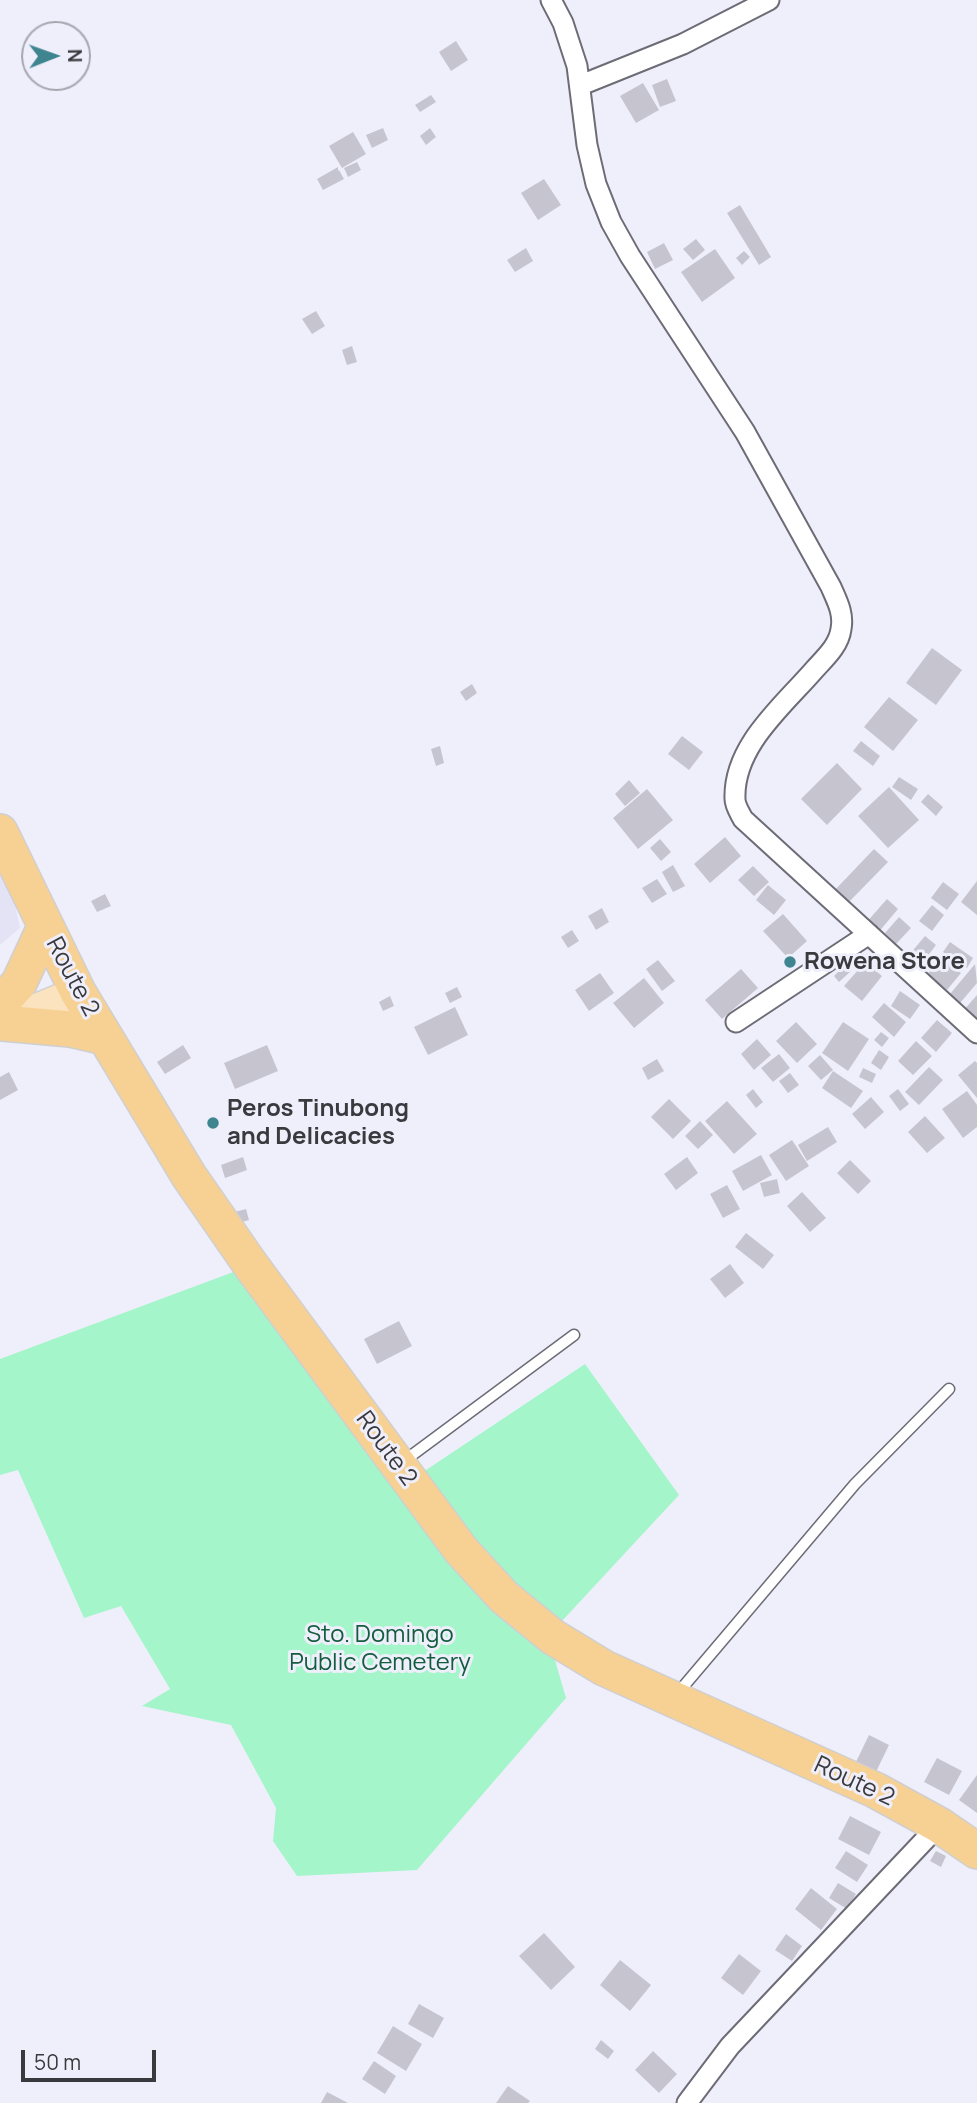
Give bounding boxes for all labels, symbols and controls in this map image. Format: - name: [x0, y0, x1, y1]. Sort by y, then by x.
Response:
- north arrow: [21, 21, 91, 91]
- text: N: [62, 49, 88, 63]
- street label: Route 2: [39, 933, 105, 1021]
- place label: Rowena Store: [804, 948, 965, 976]
- marker: Rowena Store: [782, 954, 798, 970]
- place label: Peros Tinubong and Delicacies: [227, 1095, 409, 1151]
- marker: Peros Tinubong and Delicacies: [205, 1115, 221, 1131]
- street label: Route 2: [349, 1406, 423, 1492]
- park label: Sto. Domingo Public Cemetery: [289, 1621, 471, 1677]
- street label: Route 2: [809, 1751, 899, 1813]
- scale bar: [24, 2036, 159, 2080]
- text: 50 m: [34, 2048, 81, 2076]

